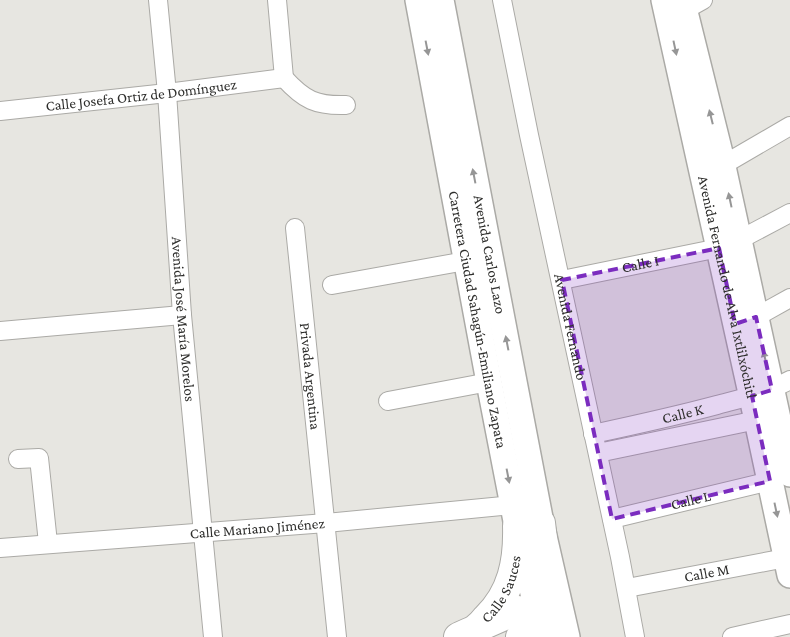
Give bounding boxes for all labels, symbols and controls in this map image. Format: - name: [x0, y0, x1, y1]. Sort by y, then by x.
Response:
- one-way arrow: [423, 40, 431, 55]
- one-way arrow: [671, 40, 679, 55]
- street label: Calle Josefa Ortiz de Domínguez: [45, 76, 238, 114]
- one-way arrow: [707, 110, 715, 125]
- one-way arrow: [470, 168, 478, 184]
- street label: Avenida Fernando de Alva Ixtlilxóchitl: [695, 174, 760, 400]
- street label: Carretera Ciudad Sahagún-Emiliano Zapata: [446, 189, 510, 450]
- one-way arrow: [726, 192, 734, 207]
- street label: Avenida Carlos Lazo: [470, 194, 509, 315]
- street label: Avenida José María Morelos: [169, 236, 198, 402]
- street label: Calle I: [620, 252, 660, 276]
- street label: Avenida Fernando: [551, 272, 590, 382]
- street label: Privada Argentina: [297, 322, 324, 431]
- one-way arrow: [502, 335, 510, 351]
- one-way arrow: [761, 351, 769, 366]
- street label: Calle K: [661, 401, 705, 426]
- one-way arrow: [504, 469, 512, 485]
- street label: Calle L: [669, 487, 713, 513]
- one-way arrow: [773, 503, 781, 519]
- street label: Calle Mariano Jiménez: [189, 515, 325, 541]
- street label: Calle Sauces: [478, 554, 524, 626]
- street label: Calle M: [683, 561, 730, 585]

